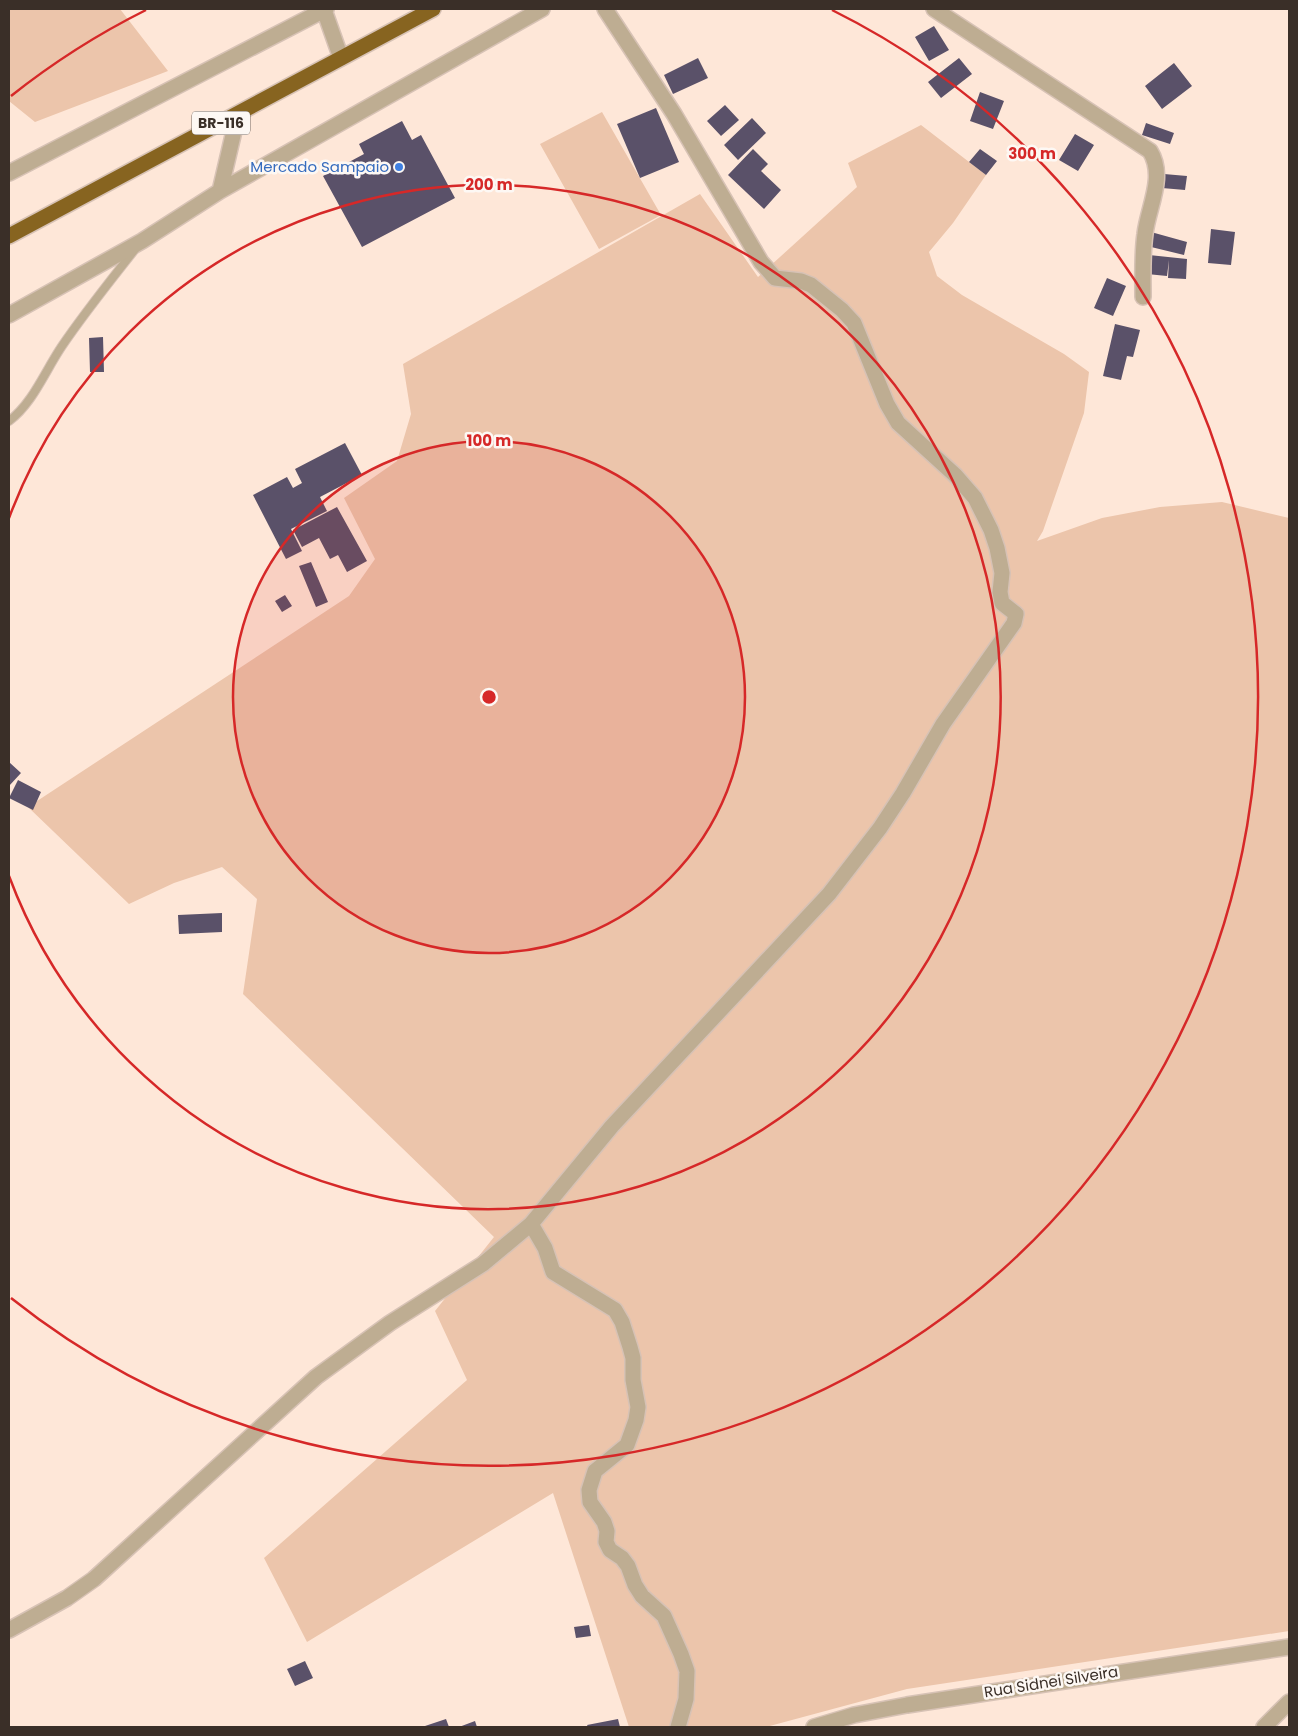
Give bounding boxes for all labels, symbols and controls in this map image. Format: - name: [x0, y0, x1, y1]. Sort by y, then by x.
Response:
- road number: BR-116: [192, 112, 250, 134]
- text: 300 m: [1008, 143, 1056, 164]
- place label: Mercado Sampaio: [250, 156, 389, 177]
- marker: Mercado Sampaio: [393, 161, 405, 173]
- text: 200 m: [465, 174, 513, 195]
- text: 100 m: [467, 430, 511, 451]
- centre of rings: [480, 688, 498, 706]
- street label: Rua Sidnei Silveira: [982, 1661, 1119, 1702]

